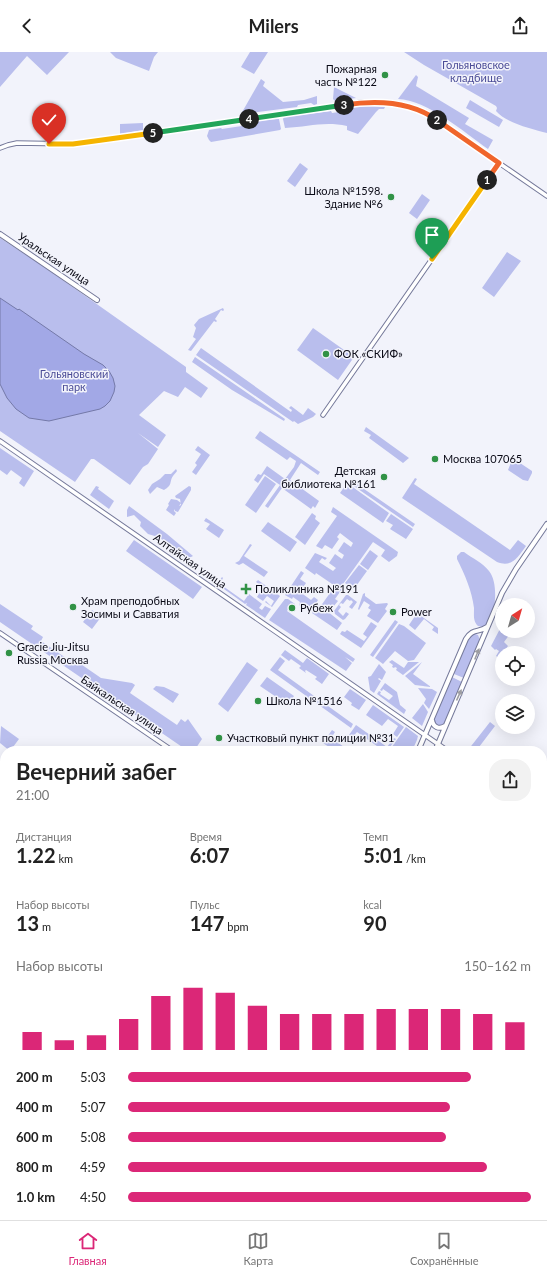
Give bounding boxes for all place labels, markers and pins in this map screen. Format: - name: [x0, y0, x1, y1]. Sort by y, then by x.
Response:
- place label: Пожарная часть №122: [315, 62, 377, 88]
- marker: Пожарная часть №122: [380, 70, 390, 80]
- pin: 3: [334, 95, 354, 115]
- pin: [32, 103, 66, 144]
- pin: 4: [239, 109, 259, 129]
- pin: 2: [427, 110, 447, 130]
- pin: 5: [143, 123, 163, 143]
- pin: 1: [477, 170, 497, 190]
- place label: Школа №1598. Здание №6: [304, 184, 383, 210]
- marker: Школа №1598. Здание №6: [386, 192, 396, 202]
- pin: [415, 218, 449, 259]
- place label: ФОК «СКИФ»: [334, 347, 403, 360]
- marker: ФОК «СКИФ»: [321, 349, 331, 359]
- place label: Москва 107065: [443, 452, 522, 465]
- marker: Москва 107065: [430, 454, 440, 464]
- place label: Детская библиотека №161: [281, 464, 376, 490]
- marker: Детская библиотека №161: [379, 472, 389, 482]
- place label: Поликлиника №191: [255, 582, 359, 595]
- marker: Поликлиника №191: [240, 583, 252, 595]
- place label: Храм преподобных Зосимы и Савватия: [81, 594, 180, 620]
- place label: Рубеж: [300, 601, 333, 614]
- marker: Храм преподобных Зосимы и Савватия: [68, 602, 78, 612]
- marker: Рубеж: [287, 603, 297, 613]
- place label: Power: [401, 605, 432, 618]
- marker: Power: [388, 607, 398, 617]
- place label: Gracie Jiu-Jitsu Russia Москва: [17, 640, 89, 666]
- marker: Gracie Jiu-Jitsu Russia Москва: [4, 648, 14, 658]
- place label: Школа №1516: [266, 694, 342, 707]
- marker: Школа №1516: [253, 696, 263, 706]
- place label: Участковый пункт полиции №31: [227, 731, 394, 744]
- marker: Участковый пункт полиции №31: [214, 733, 224, 743]

